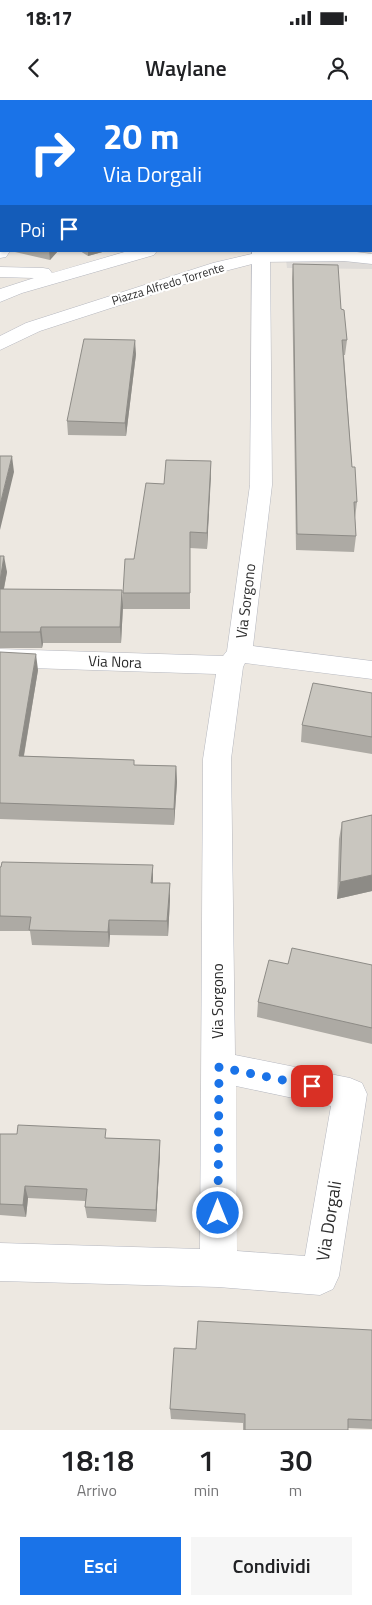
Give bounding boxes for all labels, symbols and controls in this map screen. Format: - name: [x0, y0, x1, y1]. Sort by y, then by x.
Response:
- text: 18:17: [25, 3, 72, 32]
- text: Waylane: [145, 51, 227, 85]
- icon: back: [20, 54, 48, 82]
- icon: person: [324, 54, 352, 82]
- text: 20 m: [103, 109, 179, 163]
- icon: right: [20, 120, 85, 185]
- text: Via Dorgali: [103, 157, 202, 191]
- text: Poi: [20, 215, 45, 244]
- icon: arrive: [55, 215, 83, 243]
- street label: Piazza Alfredo Torrente: [109, 257, 227, 310]
- street label: Via Sorgono: [229, 562, 262, 640]
- street label: Via Nora: [88, 649, 143, 674]
- street label: Via Sorgono: [206, 963, 229, 1039]
- pin: [291, 1065, 333, 1107]
- icon: arrive: [298, 1072, 326, 1100]
- street label: Via Dorgali: [309, 1179, 348, 1263]
- position arrow: [191, 1186, 243, 1238]
- text: 18:18: [60, 1437, 134, 1483]
- text: 1: [198, 1437, 215, 1483]
- text: 30: [279, 1437, 312, 1483]
- text: Arrivo: [77, 1478, 117, 1502]
- text: min: [194, 1478, 219, 1502]
- text: m: [289, 1478, 302, 1502]
- button: Esci: [20, 1537, 181, 1595]
- button: Condividi: [191, 1537, 352, 1595]

